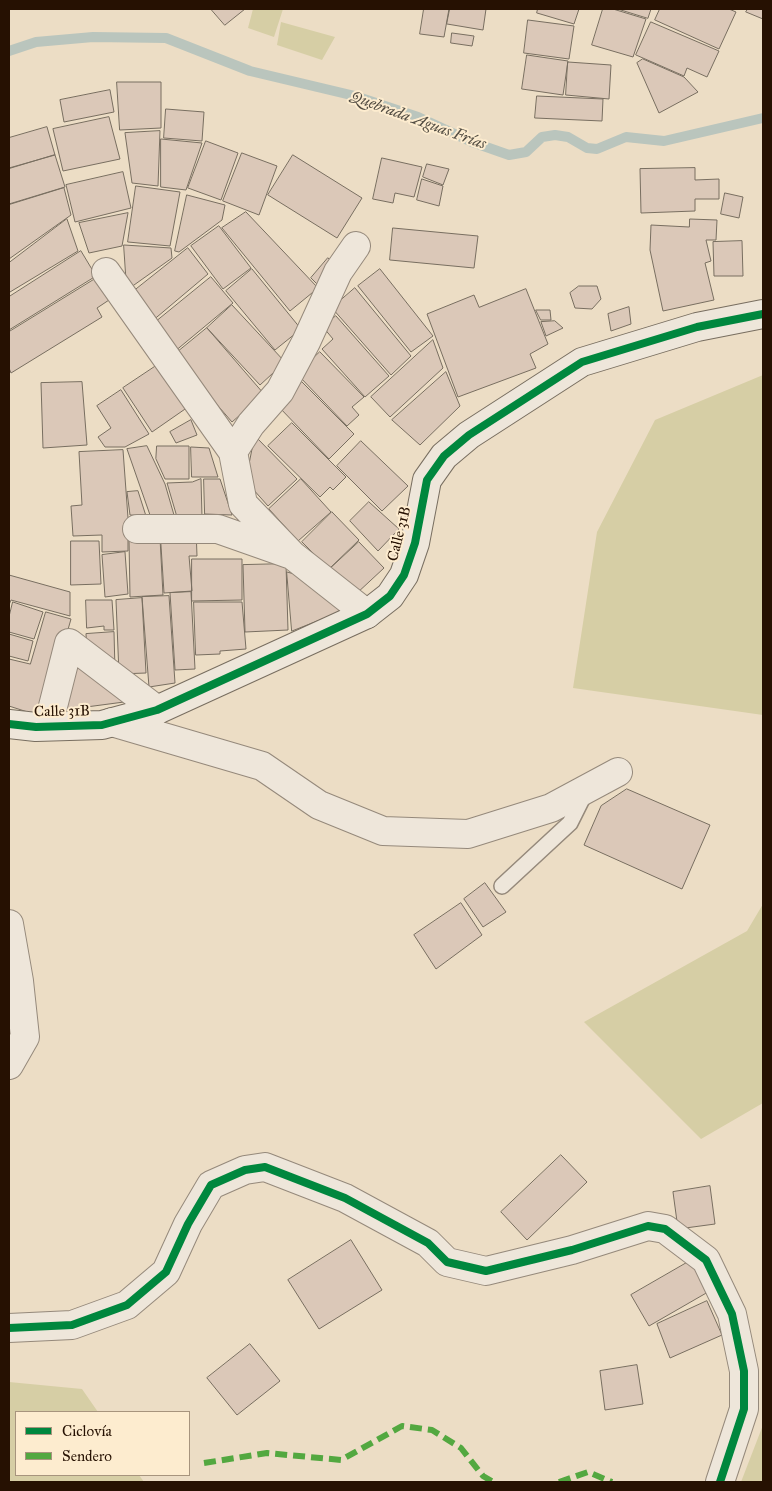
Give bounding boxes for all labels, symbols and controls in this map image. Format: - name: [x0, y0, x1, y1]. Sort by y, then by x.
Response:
- water label: Quebrada Aguas Frías: [348, 88, 488, 154]
- street label: Calle 31B: [385, 505, 415, 563]
- street label: Calle 31B: [34, 703, 90, 721]
- legend: [15, 1411, 190, 1476]
- text: Ciclovía: [62, 1422, 112, 1440]
- text: Sendero: [62, 1447, 112, 1465]

